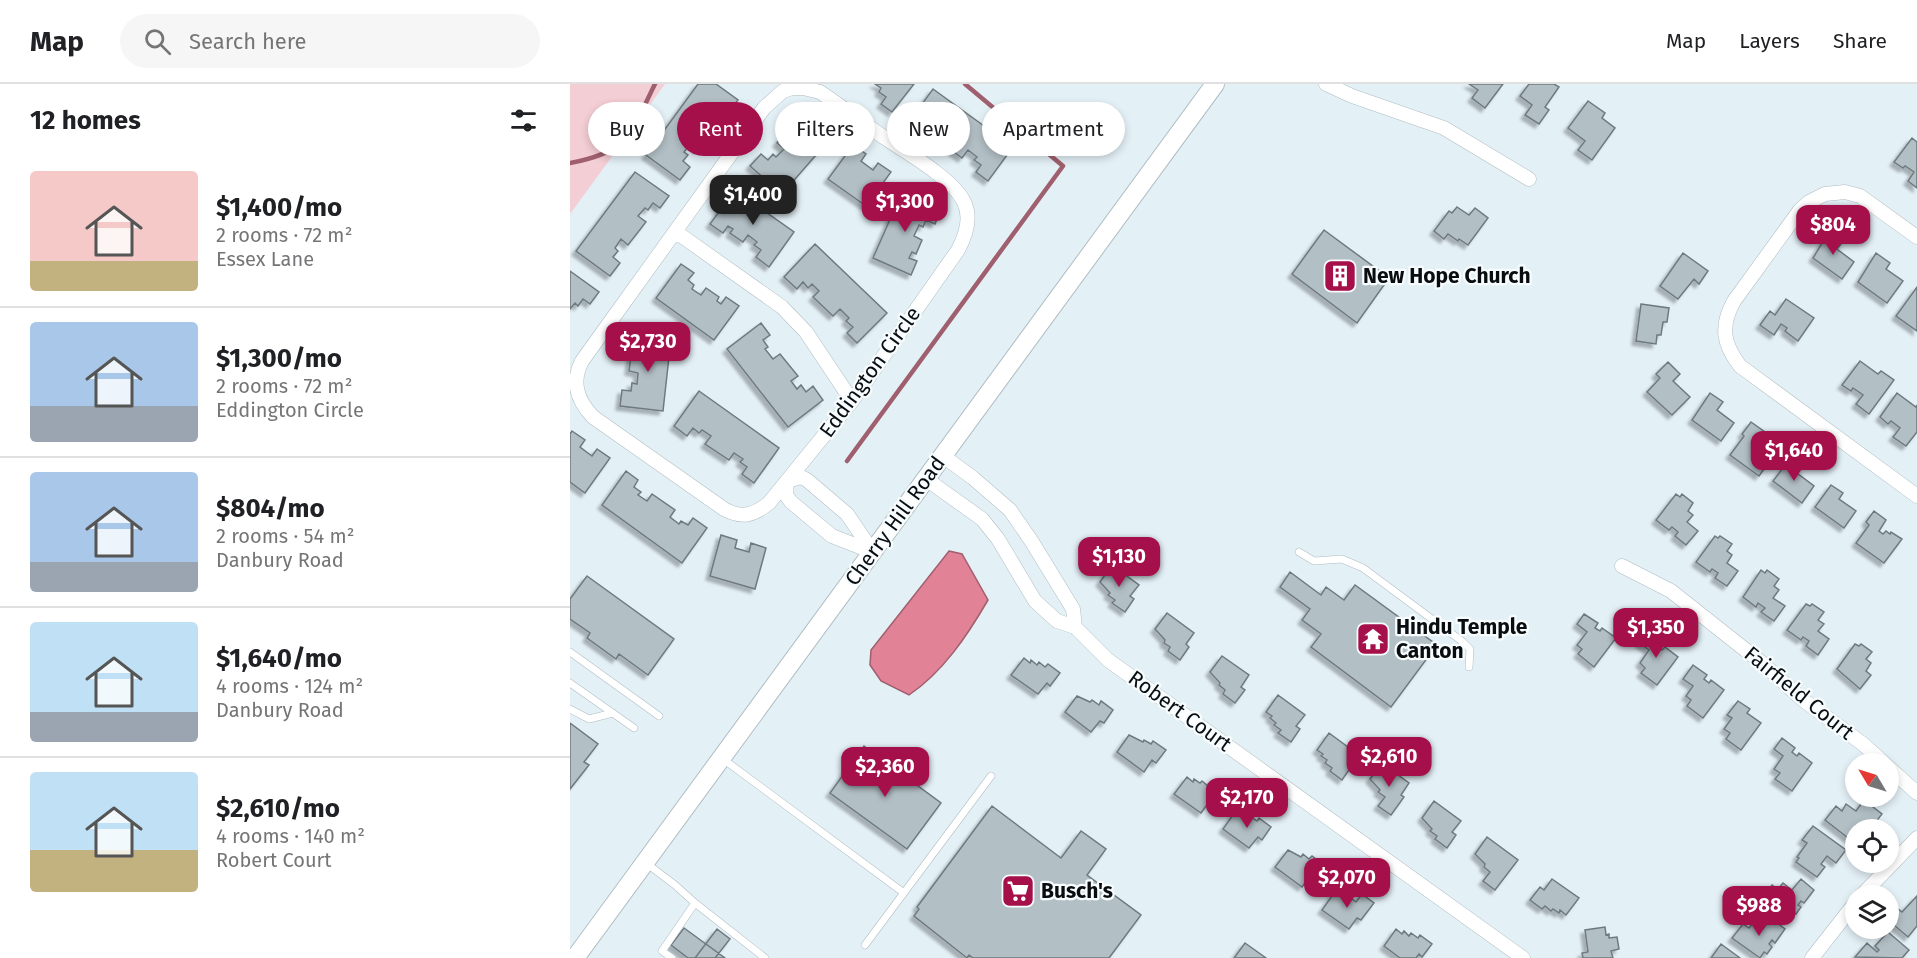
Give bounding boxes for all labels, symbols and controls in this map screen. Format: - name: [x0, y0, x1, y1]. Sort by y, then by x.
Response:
- search box: [120, 14, 540, 68]
- text: Map: [30, 25, 84, 58]
- icon: search: [141, 25, 174, 58]
- text: Search here: [189, 28, 307, 55]
- text: Map: [1666, 28, 1706, 54]
- text: Layers: [1739, 28, 1800, 54]
- text: Share: [1833, 28, 1887, 54]
- chip: Buy: [588, 102, 665, 156]
- chip: Rent: [677, 102, 763, 156]
- chip: Filters: [775, 102, 875, 156]
- chip: New: [887, 102, 970, 156]
- chip: Apartment: [982, 102, 1125, 156]
- icon: filters: [507, 104, 540, 137]
- text: 12 homes: [30, 105, 141, 136]
- pin: $1,400: [704, 175, 802, 226]
- text: $1,400: [724, 182, 782, 206]
- pin: $1,300: [856, 182, 954, 233]
- text: $1,300: [876, 189, 934, 213]
- text: $1,400/mo: [216, 192, 342, 223]
- icon: home: [78, 195, 150, 267]
- pin: $804: [1797, 205, 1869, 256]
- text: $804: [1810, 212, 1856, 236]
- text: 2 rooms · 72 m²: [216, 223, 352, 247]
- text: Essex Lane: [216, 247, 314, 271]
- building icon: New Hope Church: [1322, 258, 1358, 294]
- place label: New Hope Church: [1363, 263, 1531, 289]
- street label: Eddington Circle: [814, 302, 926, 442]
- pin: $2,730: [599, 322, 697, 373]
- text: $2,730: [619, 329, 677, 353]
- text: $1,300/mo: [216, 343, 342, 374]
- icon: home: [78, 346, 150, 418]
- text: 2 rooms · 72 m²: [216, 374, 352, 398]
- text: Eddington Circle: [216, 398, 364, 422]
- pin: $1,640: [1745, 431, 1843, 482]
- text: $1,640: [1765, 438, 1823, 462]
- street label: Cherry Hill Road: [839, 451, 951, 591]
- text: $804/mo: [216, 493, 325, 524]
- icon: home: [78, 496, 150, 568]
- text: 2 rooms · 54 m²: [216, 524, 355, 548]
- pin: $1,130: [1070, 537, 1168, 588]
- text: $1,130: [1092, 544, 1146, 568]
- text: Danbury Road: [216, 548, 344, 572]
- pin: $1,350: [1607, 608, 1705, 659]
- place label: Hindu Temple Canton: [1396, 614, 1528, 664]
- text: $1,350: [1627, 615, 1685, 639]
- temple icon: Hindu Temple Canton: [1355, 621, 1391, 657]
- street label: Fairfield Court: [1739, 641, 1859, 745]
- text: $1,640/mo: [216, 643, 342, 674]
- icon: home: [78, 646, 150, 718]
- street label: Robert Court: [1123, 665, 1237, 757]
- text: 4 rooms · 124 m²: [216, 674, 363, 698]
- text: Danbury Road: [216, 698, 344, 722]
- pin: $2,610: [1340, 737, 1438, 788]
- text: $2,610: [1361, 744, 1417, 768]
- pin: $2,360: [836, 747, 934, 798]
- north arrow: [1845, 753, 1899, 807]
- map controls: [1845, 753, 1899, 939]
- text: $2,360: [855, 754, 915, 778]
- pin: $2,170: [1198, 778, 1296, 829]
- text: $2,170: [1220, 785, 1274, 809]
- text: $2,610/mo: [216, 793, 340, 824]
- icon: home: [78, 796, 150, 868]
- button: locate: [1845, 819, 1899, 873]
- text: 4 rooms · 140 m²: [216, 824, 365, 848]
- text: Robert Court: [216, 848, 332, 872]
- pin: $2,070: [1298, 858, 1396, 909]
- text: $2,070: [1318, 865, 1376, 889]
- supermarket icon: Busch's: [1000, 873, 1036, 909]
- place label: Busch's: [1041, 878, 1113, 904]
- button: layers: [1845, 885, 1899, 939]
- pin: $988: [1723, 886, 1795, 937]
- text: $988: [1736, 893, 1782, 917]

